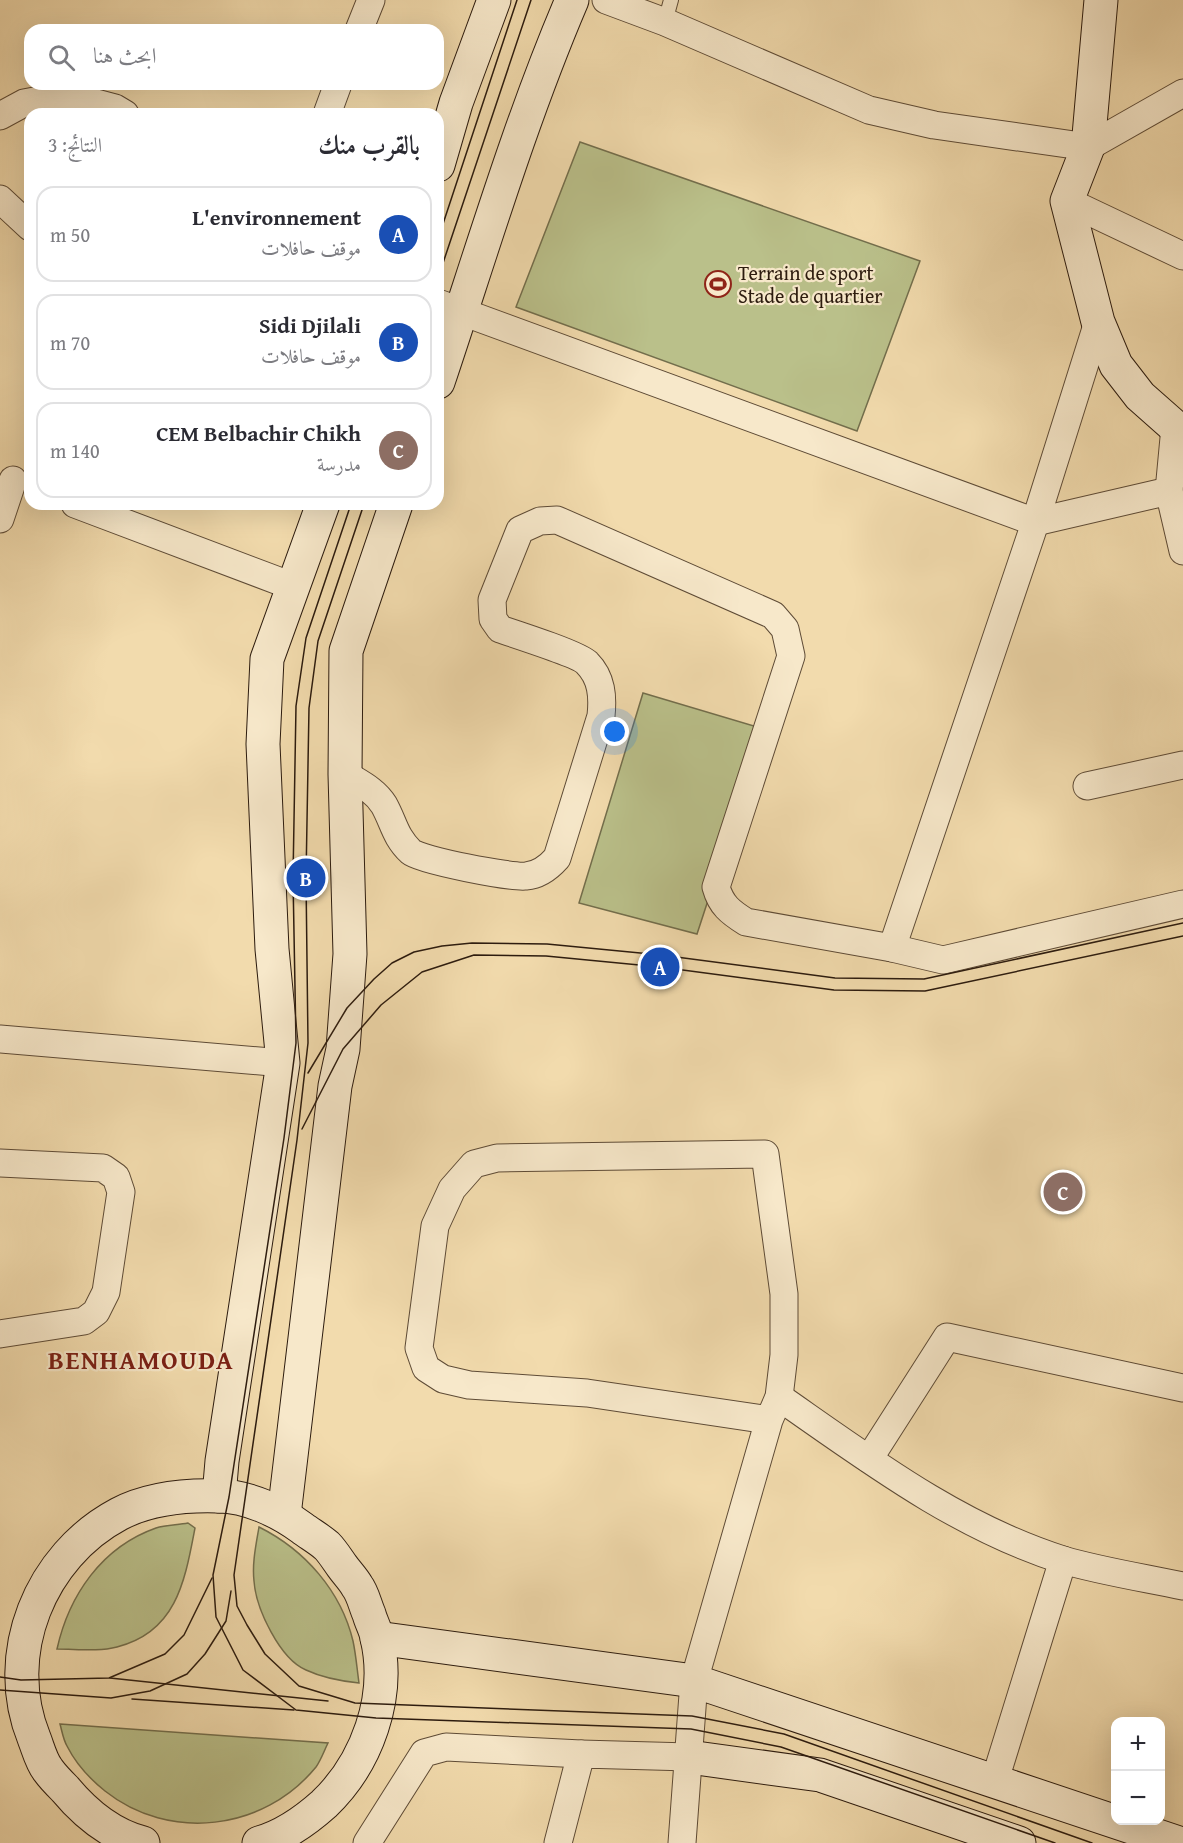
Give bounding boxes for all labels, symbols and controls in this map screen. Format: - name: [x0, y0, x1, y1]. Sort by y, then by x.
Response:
- search box: [24, 24, 444, 90]
- text: ابحث هنا: [93, 39, 157, 71]
- icon: search: [45, 41, 78, 74]
- text: بالقرب منك: [318, 125, 420, 164]
- text: النتائج: 3: [48, 130, 102, 159]
- text: L'environnement: [192, 201, 361, 233]
- text: 50 m: [50, 220, 90, 249]
- text: A: [392, 220, 405, 249]
- text: موقف حافلات: [261, 233, 361, 262]
- place label: Terrain de sport Stade de quartier: [738, 258, 883, 310]
- sports icon: Terrain de sport Stade de quartier: [703, 269, 733, 299]
- text: Sidi Djilali: [259, 309, 361, 341]
- text: 70 m: [50, 328, 90, 357]
- text: B: [392, 328, 405, 357]
- text: موقف حافلات: [261, 341, 361, 370]
- text: CEM Belbachir Chikh: [156, 417, 361, 449]
- text: 140 m: [50, 436, 100, 465]
- text: C: [393, 436, 404, 465]
- text: مدرسة: [317, 449, 361, 478]
- your location: [600, 717, 629, 746]
- pin: B: [286, 856, 326, 900]
- pin: A: [640, 944, 680, 990]
- pin: C: [1044, 1170, 1082, 1214]
- district label: BENHAMOUDA: [48, 1340, 234, 1379]
- map controls: [1111, 1717, 1165, 1825]
- button: +: [1111, 1717, 1165, 1771]
- button: −: [1111, 1771, 1165, 1825]

